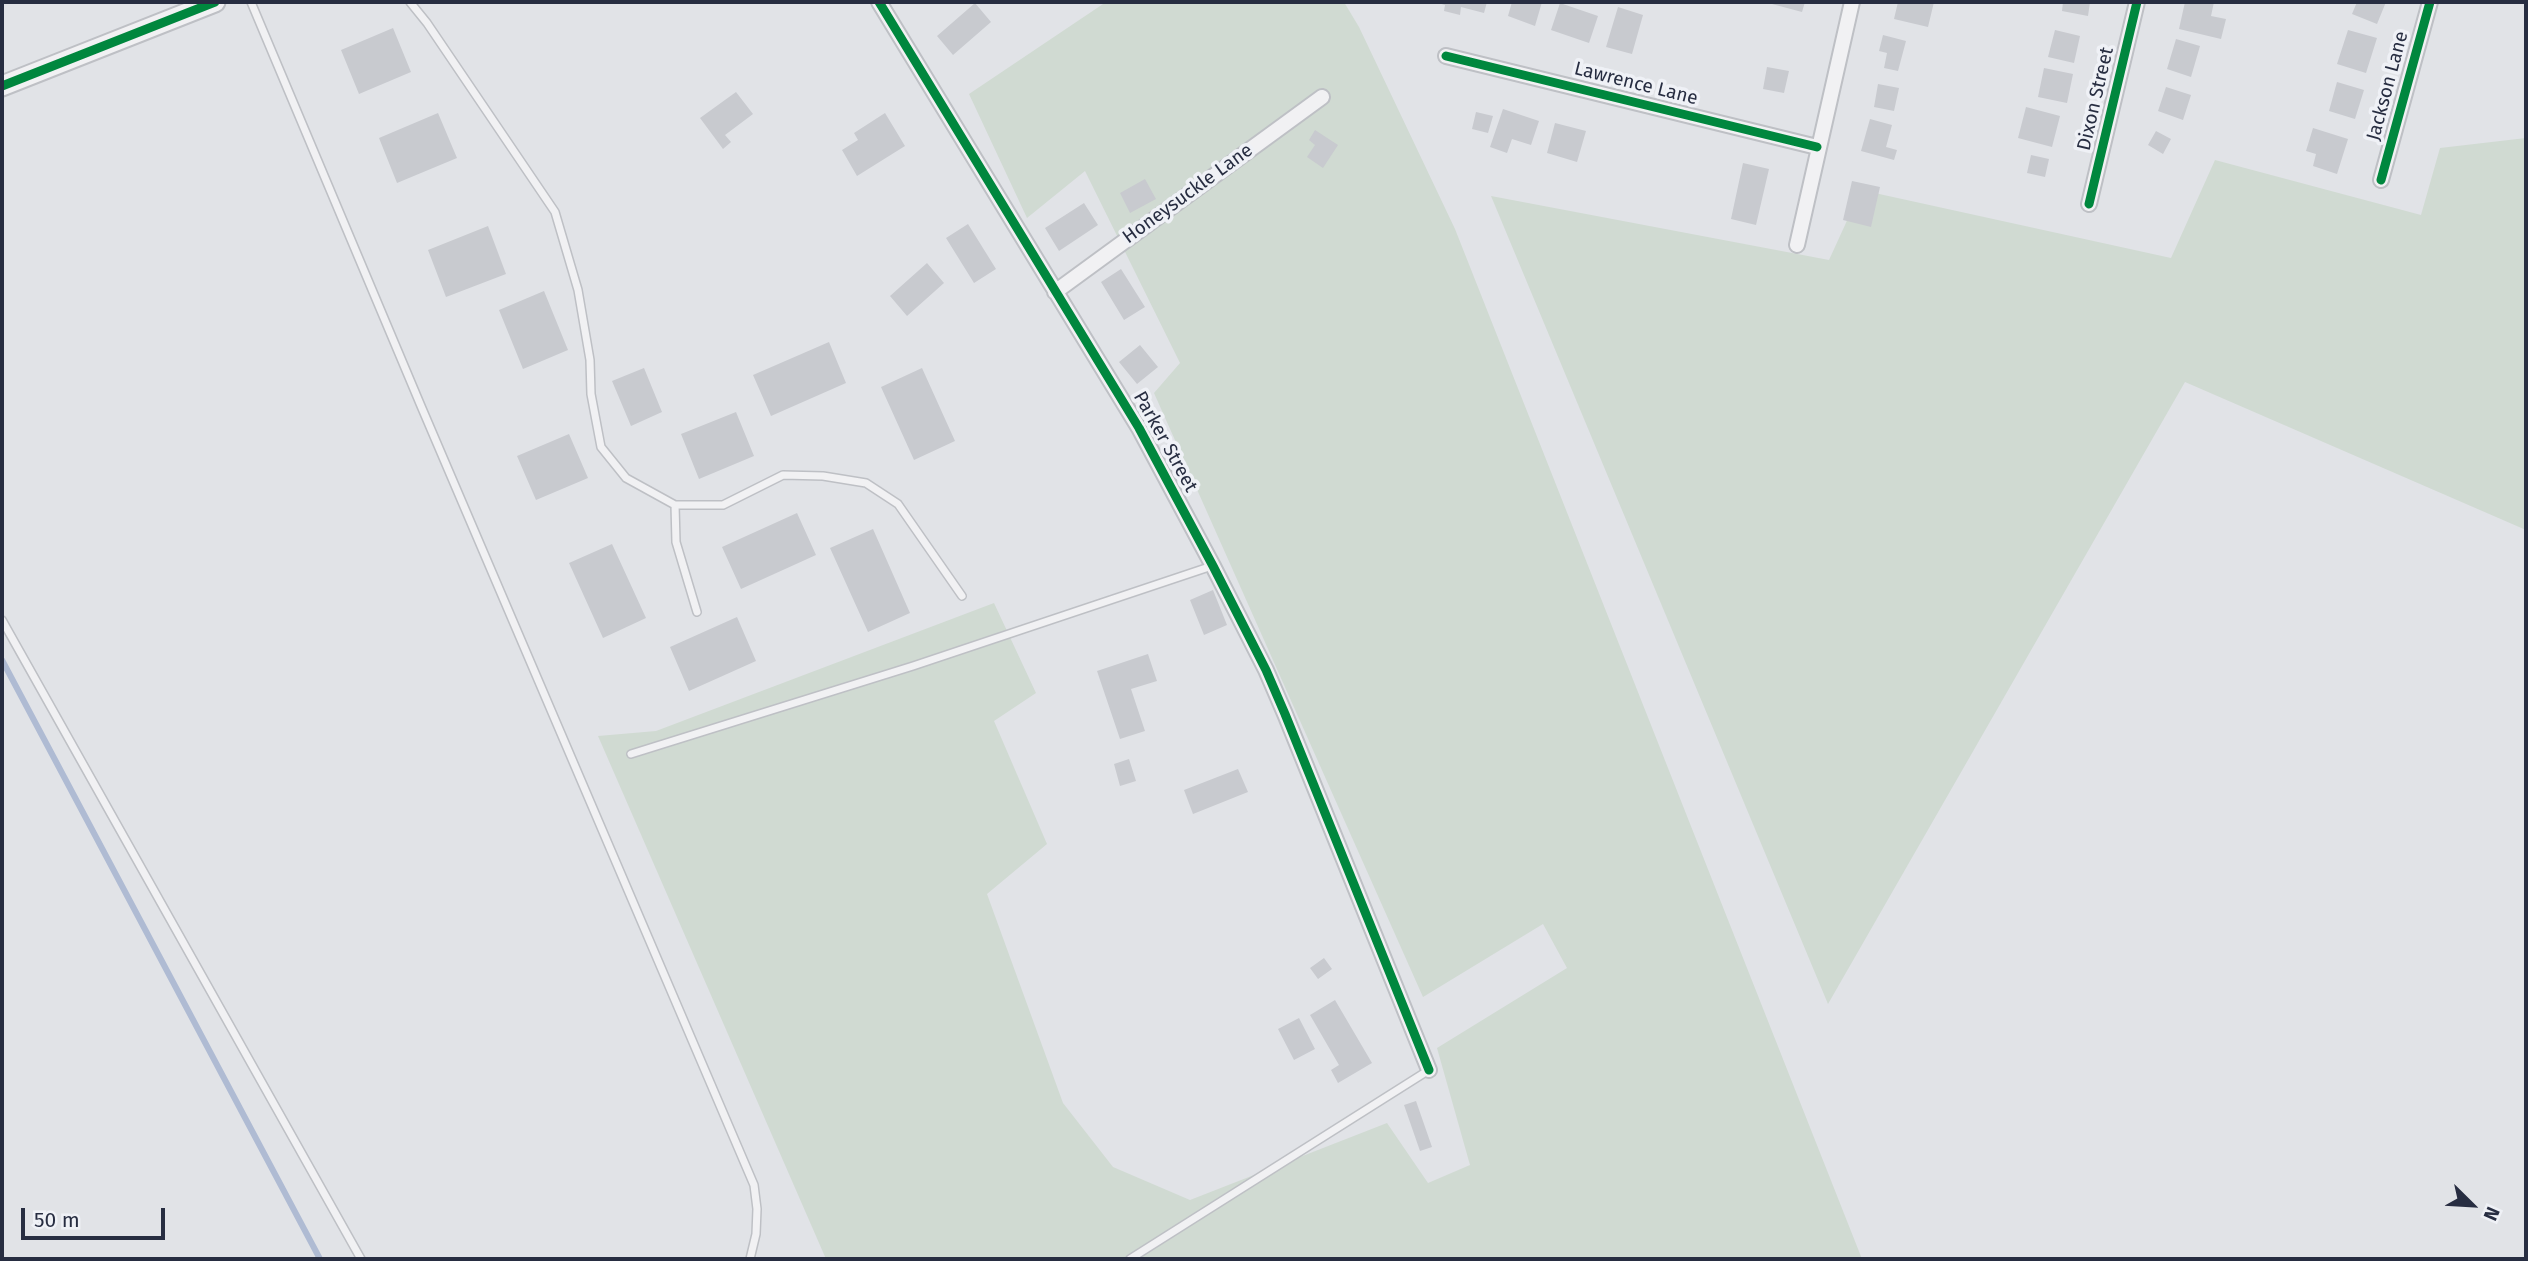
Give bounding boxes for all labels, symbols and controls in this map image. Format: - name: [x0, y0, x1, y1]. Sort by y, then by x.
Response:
- street label: Jackson Lane: [2362, 29, 2414, 143]
- street label: Dixon Street: [2073, 45, 2119, 153]
- street label: Lawrence Lane: [1572, 58, 1700, 110]
- street label: Honeysuckle Lane: [1118, 139, 1258, 249]
- street label: Parker Street: [1128, 388, 1202, 496]
- north arrow: [2437, 1170, 2507, 1240]
- scale bar: [24, 1194, 168, 1238]
- text: N: [2479, 1203, 2505, 1224]
- text: 50 m: [34, 1207, 80, 1233]

